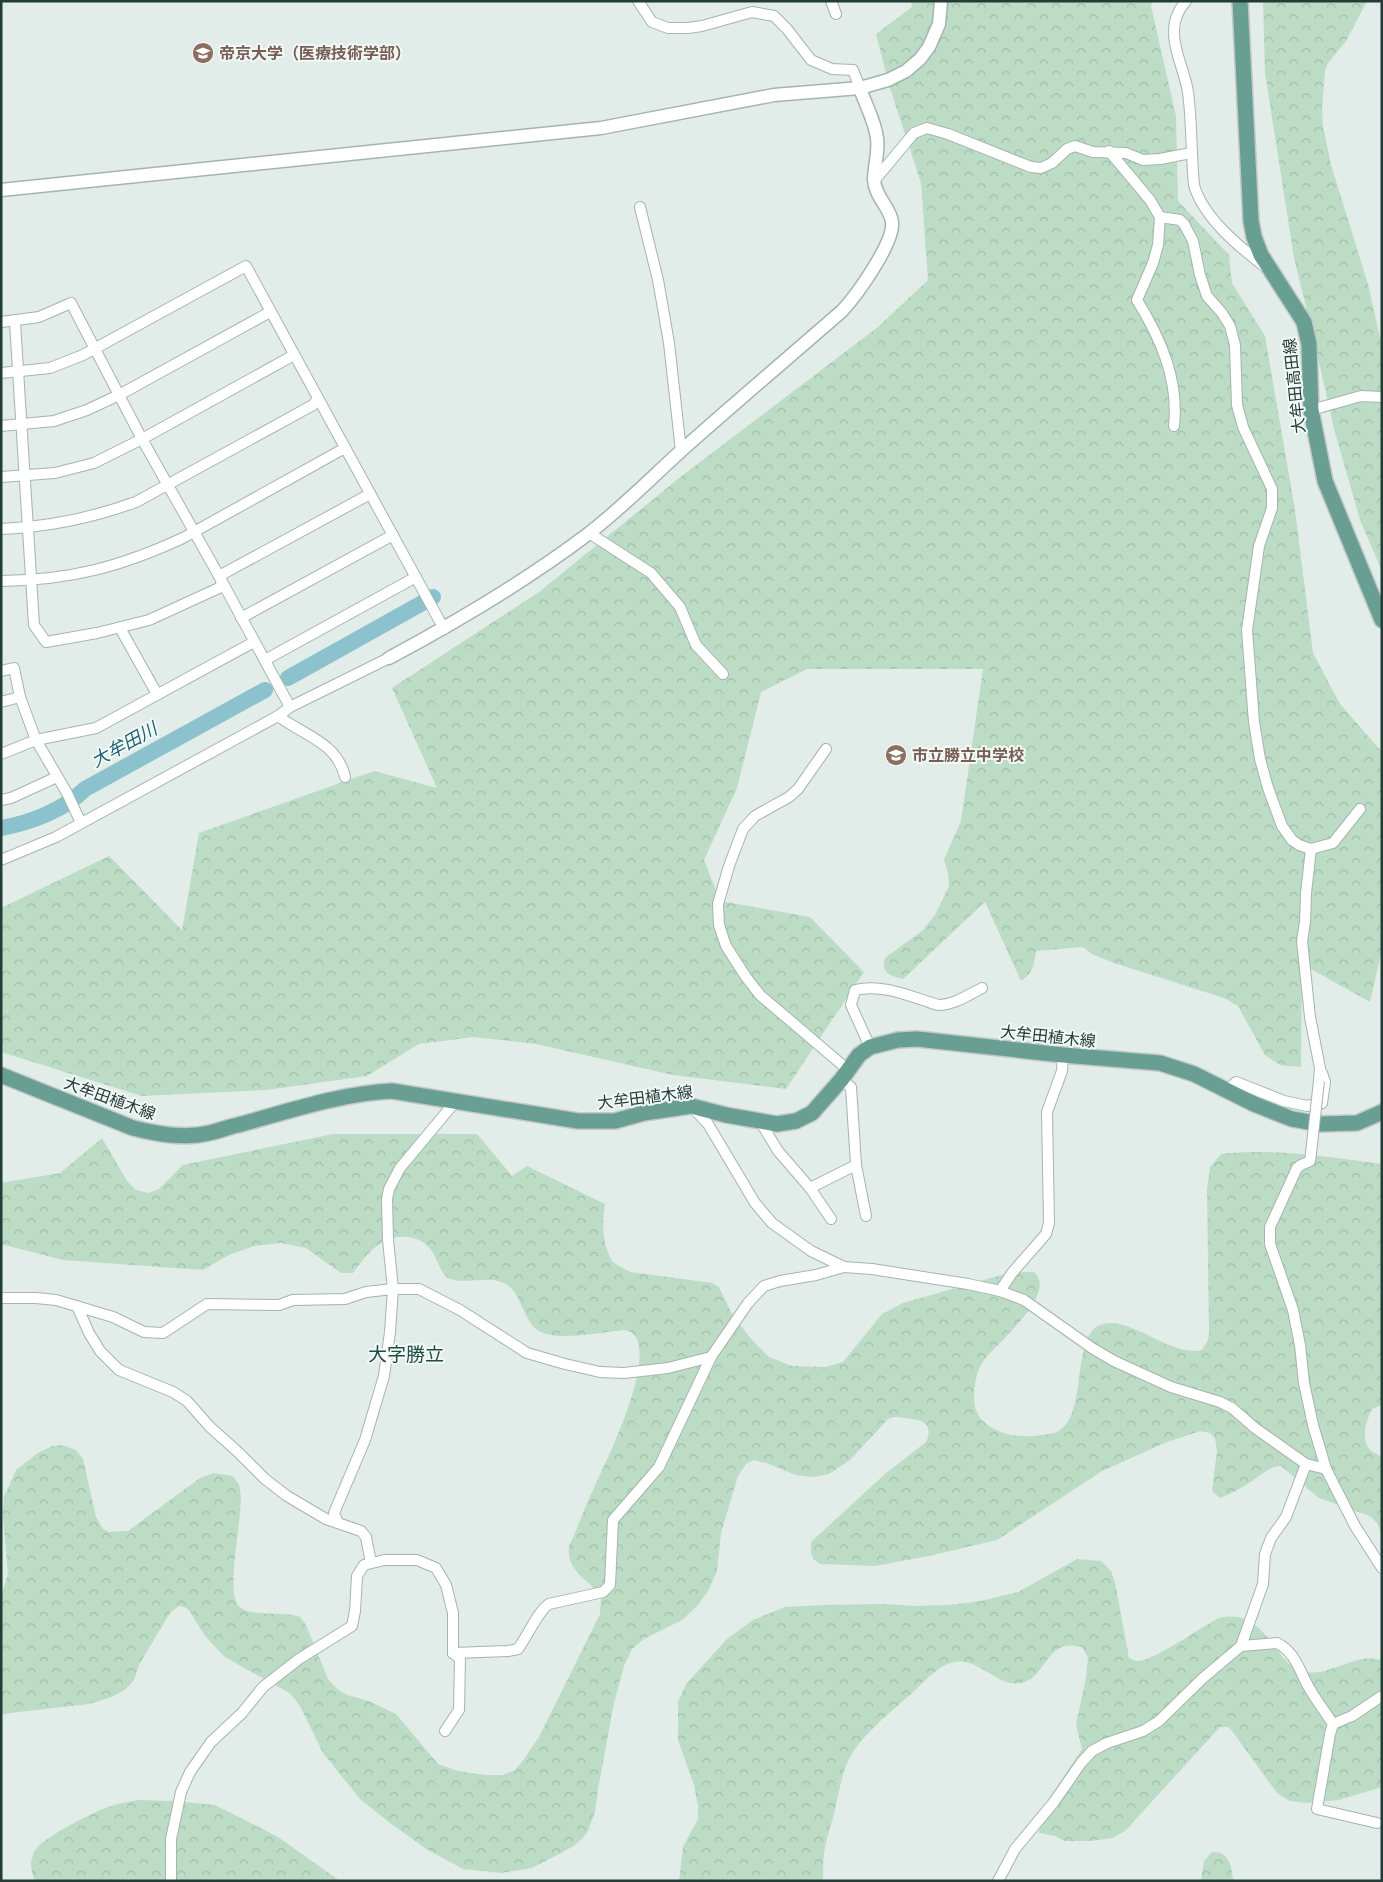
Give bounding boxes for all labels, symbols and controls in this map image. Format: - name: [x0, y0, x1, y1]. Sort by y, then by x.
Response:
- school or university icon: 帝京大学（医療技術学部）: [191, 41, 215, 65]
- place label: 帝京大学（医療技術学部）: [219, 43, 411, 65]
- street label: 大牟田高田線: [1279, 337, 1311, 435]
- water label: 大牟田川: [87, 716, 163, 773]
- school or university icon: 市立勝立中学校: [884, 743, 908, 767]
- place label: 市立勝立中学校: [912, 745, 1024, 767]
- street label: 大牟田植木線: [999, 1021, 1097, 1053]
- street label: 大牟田植木線: [61, 1072, 159, 1126]
- street label: 大牟田植木線: [596, 1081, 694, 1115]
- district label: 大字勝立: [368, 1342, 444, 1368]

